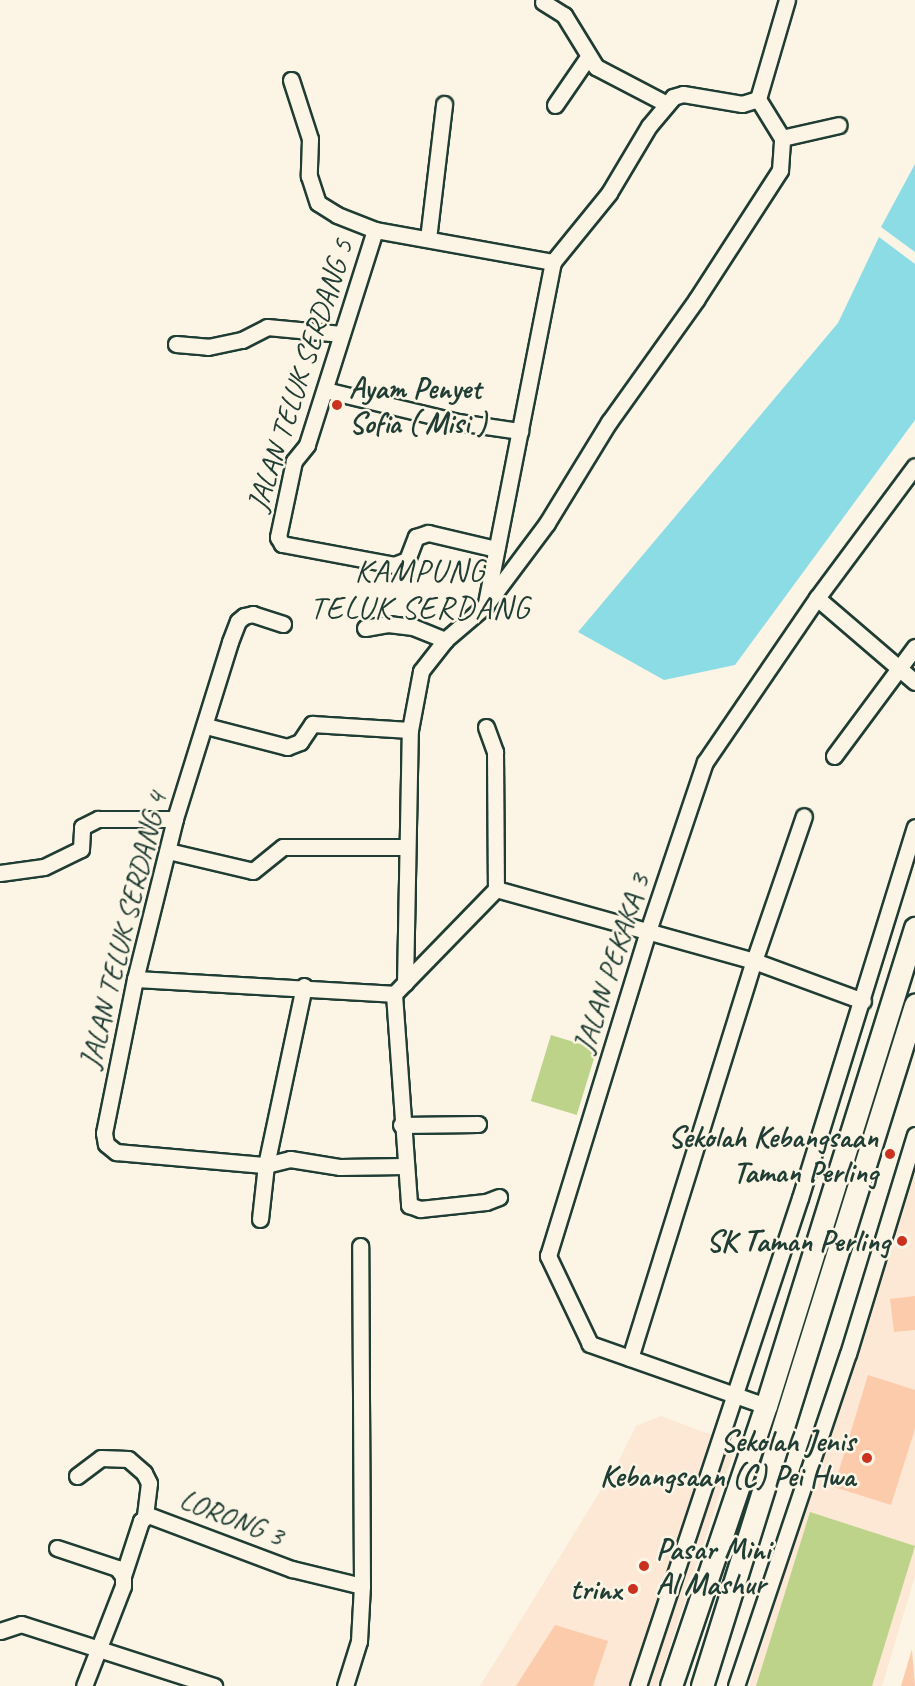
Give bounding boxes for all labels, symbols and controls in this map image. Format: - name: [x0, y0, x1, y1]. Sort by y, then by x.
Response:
- street label: JALAN TELUK SERDANG 5: [239, 235, 361, 515]
- place label: Ayam Penyet Sofia ( Misi ): [349, 370, 486, 440]
- marker: Ayam Penyet Sofia ( Misi ): [330, 398, 344, 412]
- district label: KAMPUNG TELUK SERDANG: [310, 553, 530, 628]
- street label: JALAN TELUK SERDANG 4: [71, 788, 175, 1072]
- street label: JALAN PEKAKA 3: [565, 870, 657, 1056]
- place label: Sekolah Kebangsaan Taman Perling: [668, 1119, 878, 1190]
- marker: Sekolah Kebangsaan Taman Perling: [883, 1147, 897, 1161]
- place label: SK Taman Perling: [708, 1223, 890, 1259]
- marker: SK Taman Perling: [895, 1234, 909, 1248]
- place label: Sekolah Jenis Kebangsaan (C) Pei Hwa: [599, 1423, 855, 1494]
- marker: Sekolah Jenis Kebangsaan (C) Pei Hwa: [860, 1451, 874, 1465]
- street label: LORONG 3: [175, 1481, 289, 1553]
- place label: Pasar Mini Al Mashur: [656, 1531, 771, 1602]
- marker: Pasar Mini Al Mashur: [637, 1559, 651, 1573]
- place label: trinx: [570, 1571, 621, 1607]
- marker: trinx: [626, 1582, 640, 1596]

